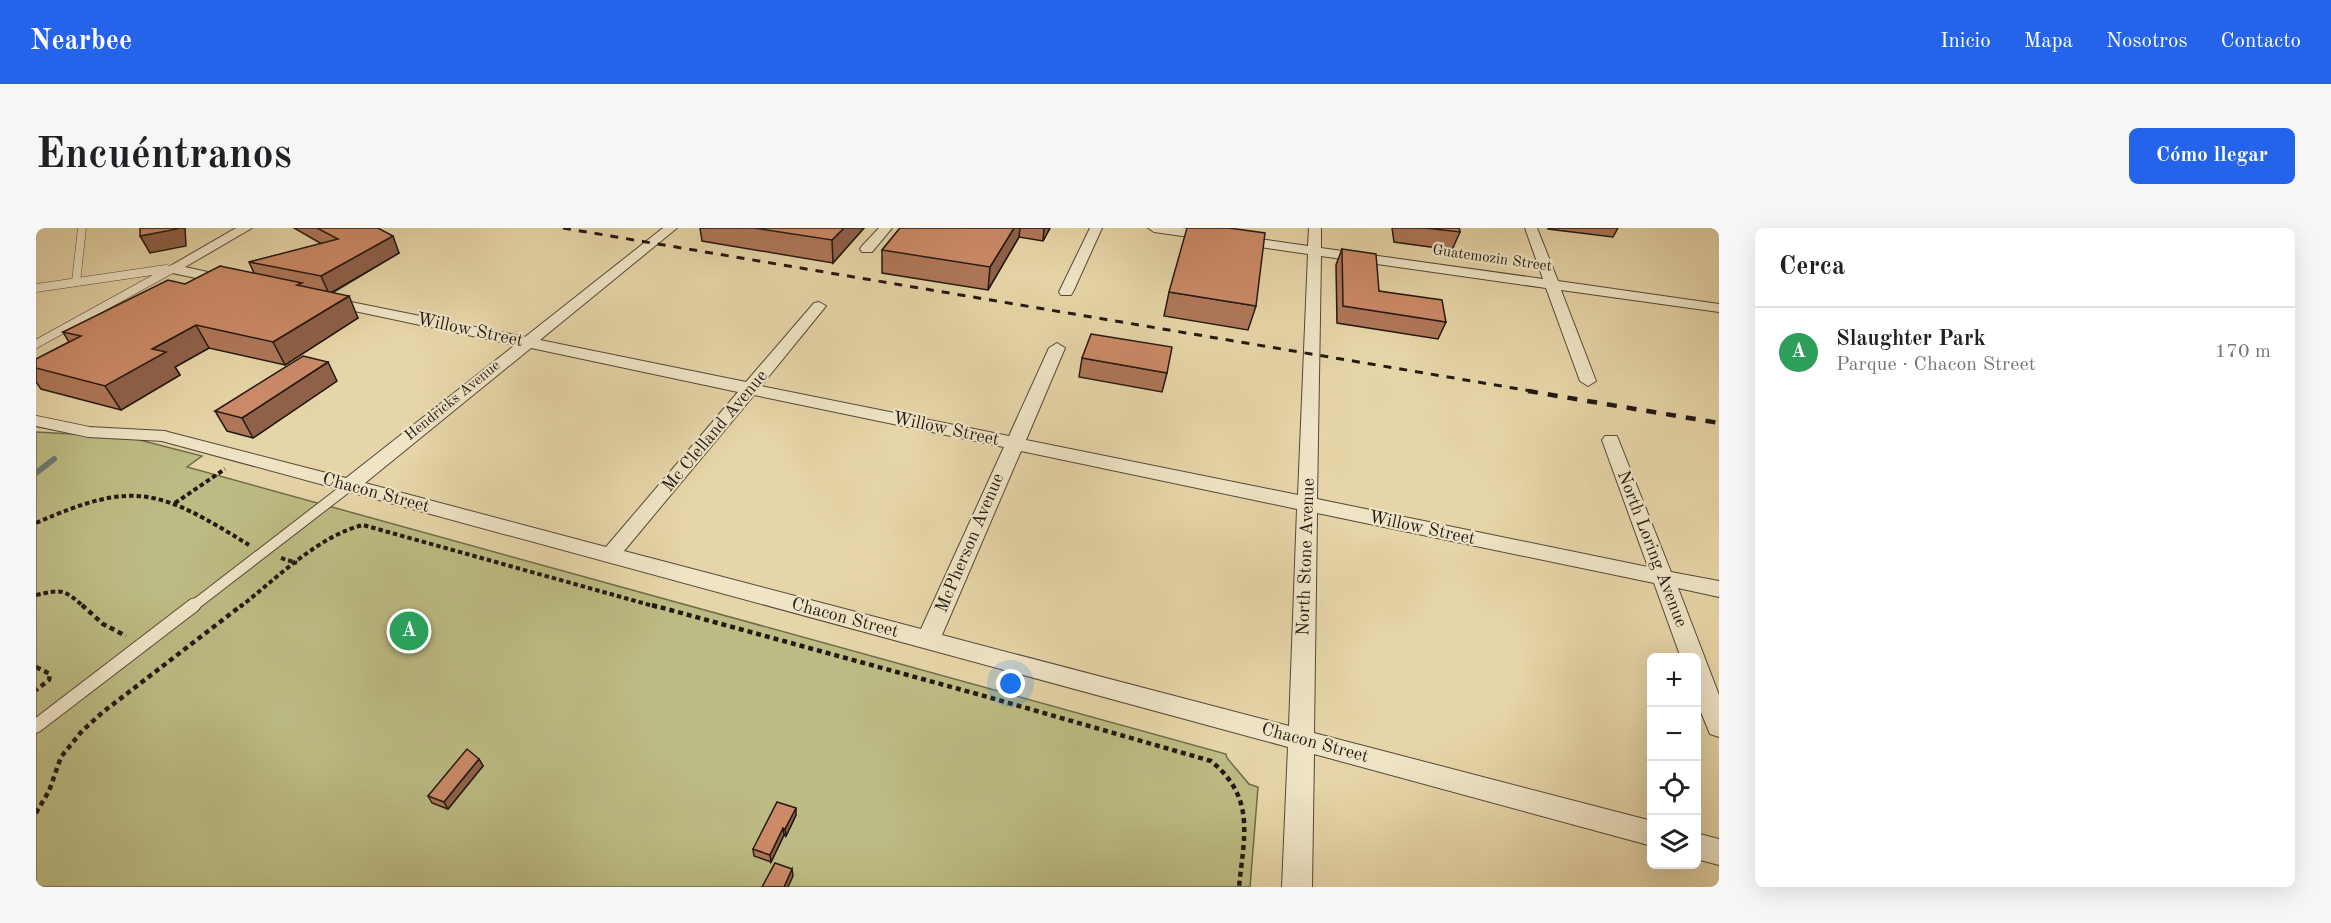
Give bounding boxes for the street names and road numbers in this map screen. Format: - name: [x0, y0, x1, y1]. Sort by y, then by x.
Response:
- street label: Guatemozin Street: [1431, 243, 1553, 275]
- street label: Willow Street: [415, 310, 525, 350]
- street label: Hendricks Avenue: [403, 358, 503, 444]
- street label: Mc Clelland Avenue: [659, 367, 771, 495]
- street label: Willow Street: [891, 409, 1001, 449]
- street label: North Loring Avenue: [1614, 468, 1690, 630]
- street label: Chacon Street: [321, 470, 431, 516]
- street label: McPherson Avenue: [933, 471, 1007, 615]
- street label: North Stone Avenue: [1294, 478, 1318, 636]
- street label: Willow Street: [1367, 508, 1477, 548]
- street label: Chacon Street: [790, 595, 900, 641]
- street label: Chacon Street: [1260, 720, 1370, 766]

